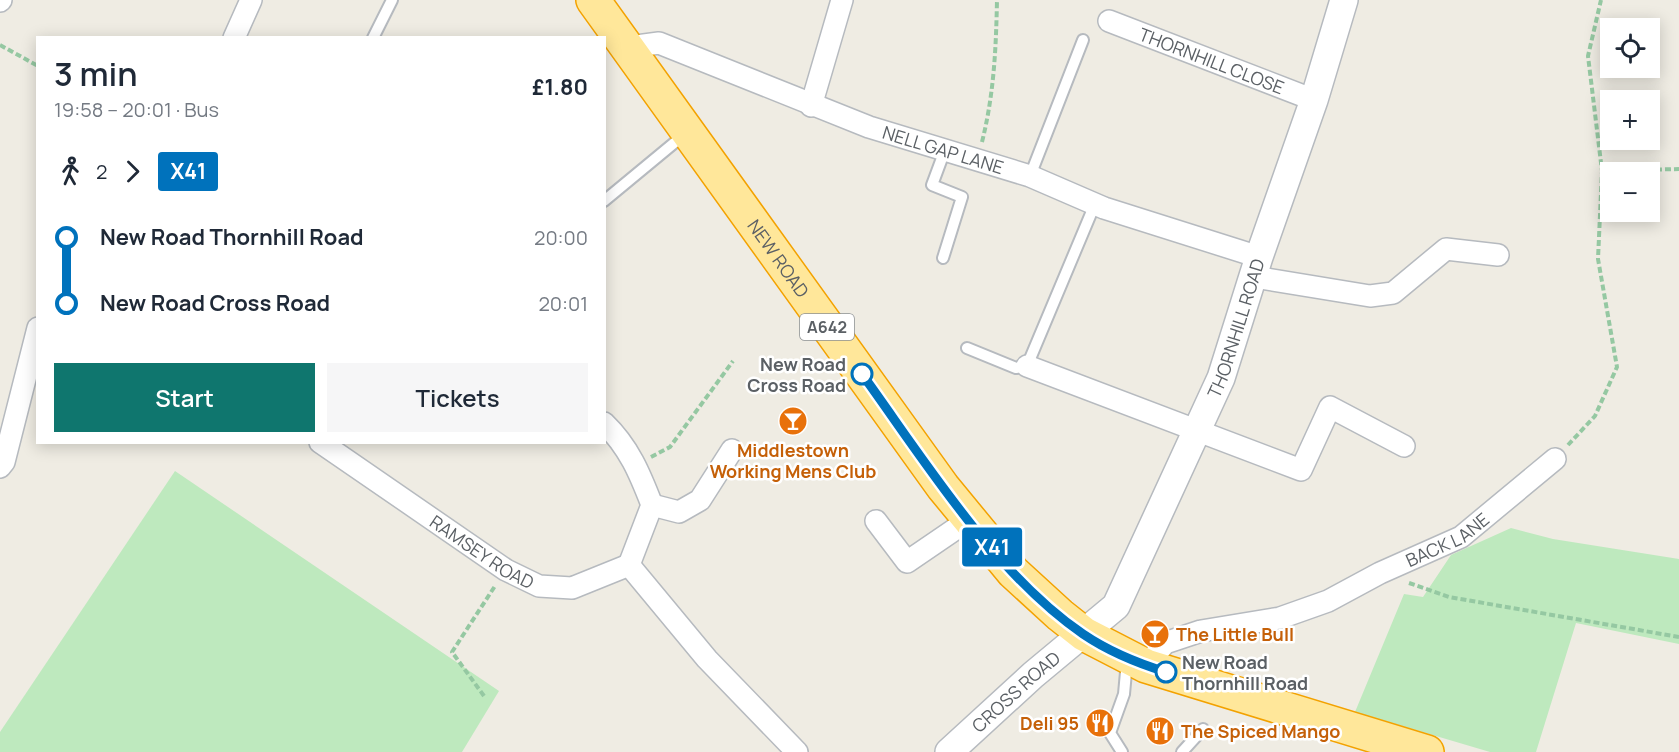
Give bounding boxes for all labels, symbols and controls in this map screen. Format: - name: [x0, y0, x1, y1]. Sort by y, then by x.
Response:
- map controls: [1600, 18, 1660, 222]
- button: locate: [1600, 18, 1660, 78]
- street label: THORNHILL CLOSE: [1136, 22, 1288, 99]
- text: 3 min: [54, 51, 138, 96]
- text: £1.80: [532, 72, 588, 102]
- button: +: [1600, 90, 1660, 150]
- text: 19:58 – 20:01 · Bus: [54, 96, 219, 123]
- street label: NELL GAP LANE: [880, 120, 1007, 179]
- icon: walk: [54, 155, 87, 188]
- icon: forward: [116, 155, 149, 188]
- text: X41: [170, 157, 206, 185]
- text: 2: [96, 158, 107, 185]
- button: −: [1600, 162, 1660, 222]
- street label: NEW ROAD: [742, 214, 815, 302]
- text: New Road Thornhill Road: [100, 222, 364, 252]
- text: 20:00: [534, 224, 588, 251]
- street label: THORNHILL ROAD: [1202, 256, 1270, 402]
- text: New Road Cross Road: [100, 288, 330, 318]
- text: 20:01: [538, 290, 588, 317]
- road number: A642: [800, 314, 854, 340]
- place label: New Road Cross Road: [747, 352, 846, 397]
- button: Start: [54, 363, 315, 432]
- button: Tickets: [327, 363, 588, 432]
- marker: New Road Cross Road: [851, 363, 873, 385]
- bar icon: Middlestown Working Mens Club: [777, 405, 809, 437]
- place label: Middlestown Working Mens Club: [710, 438, 876, 483]
- street label: BACK LANE: [1402, 507, 1494, 572]
- street label: RAMSEY ROAD: [425, 509, 538, 594]
- line badge: X41: [958, 528, 1026, 566]
- text: X41: [974, 533, 1010, 561]
- bar icon: The Little Bull: [1139, 618, 1171, 650]
- place label: The Little Bull: [1176, 622, 1294, 646]
- street label: CROSS ROAD: [966, 646, 1065, 738]
- place label: New Road Thornhill Road: [1182, 650, 1308, 695]
- marker: New Road Thornhill Road: [1155, 661, 1177, 683]
- restaurant icon: Deli 95: [1084, 707, 1116, 739]
- place label: Deli 95: [1020, 711, 1079, 735]
- restaurant icon: The Spiced Mango: [1144, 715, 1176, 747]
- place label: The Spiced Mango: [1181, 719, 1340, 743]

